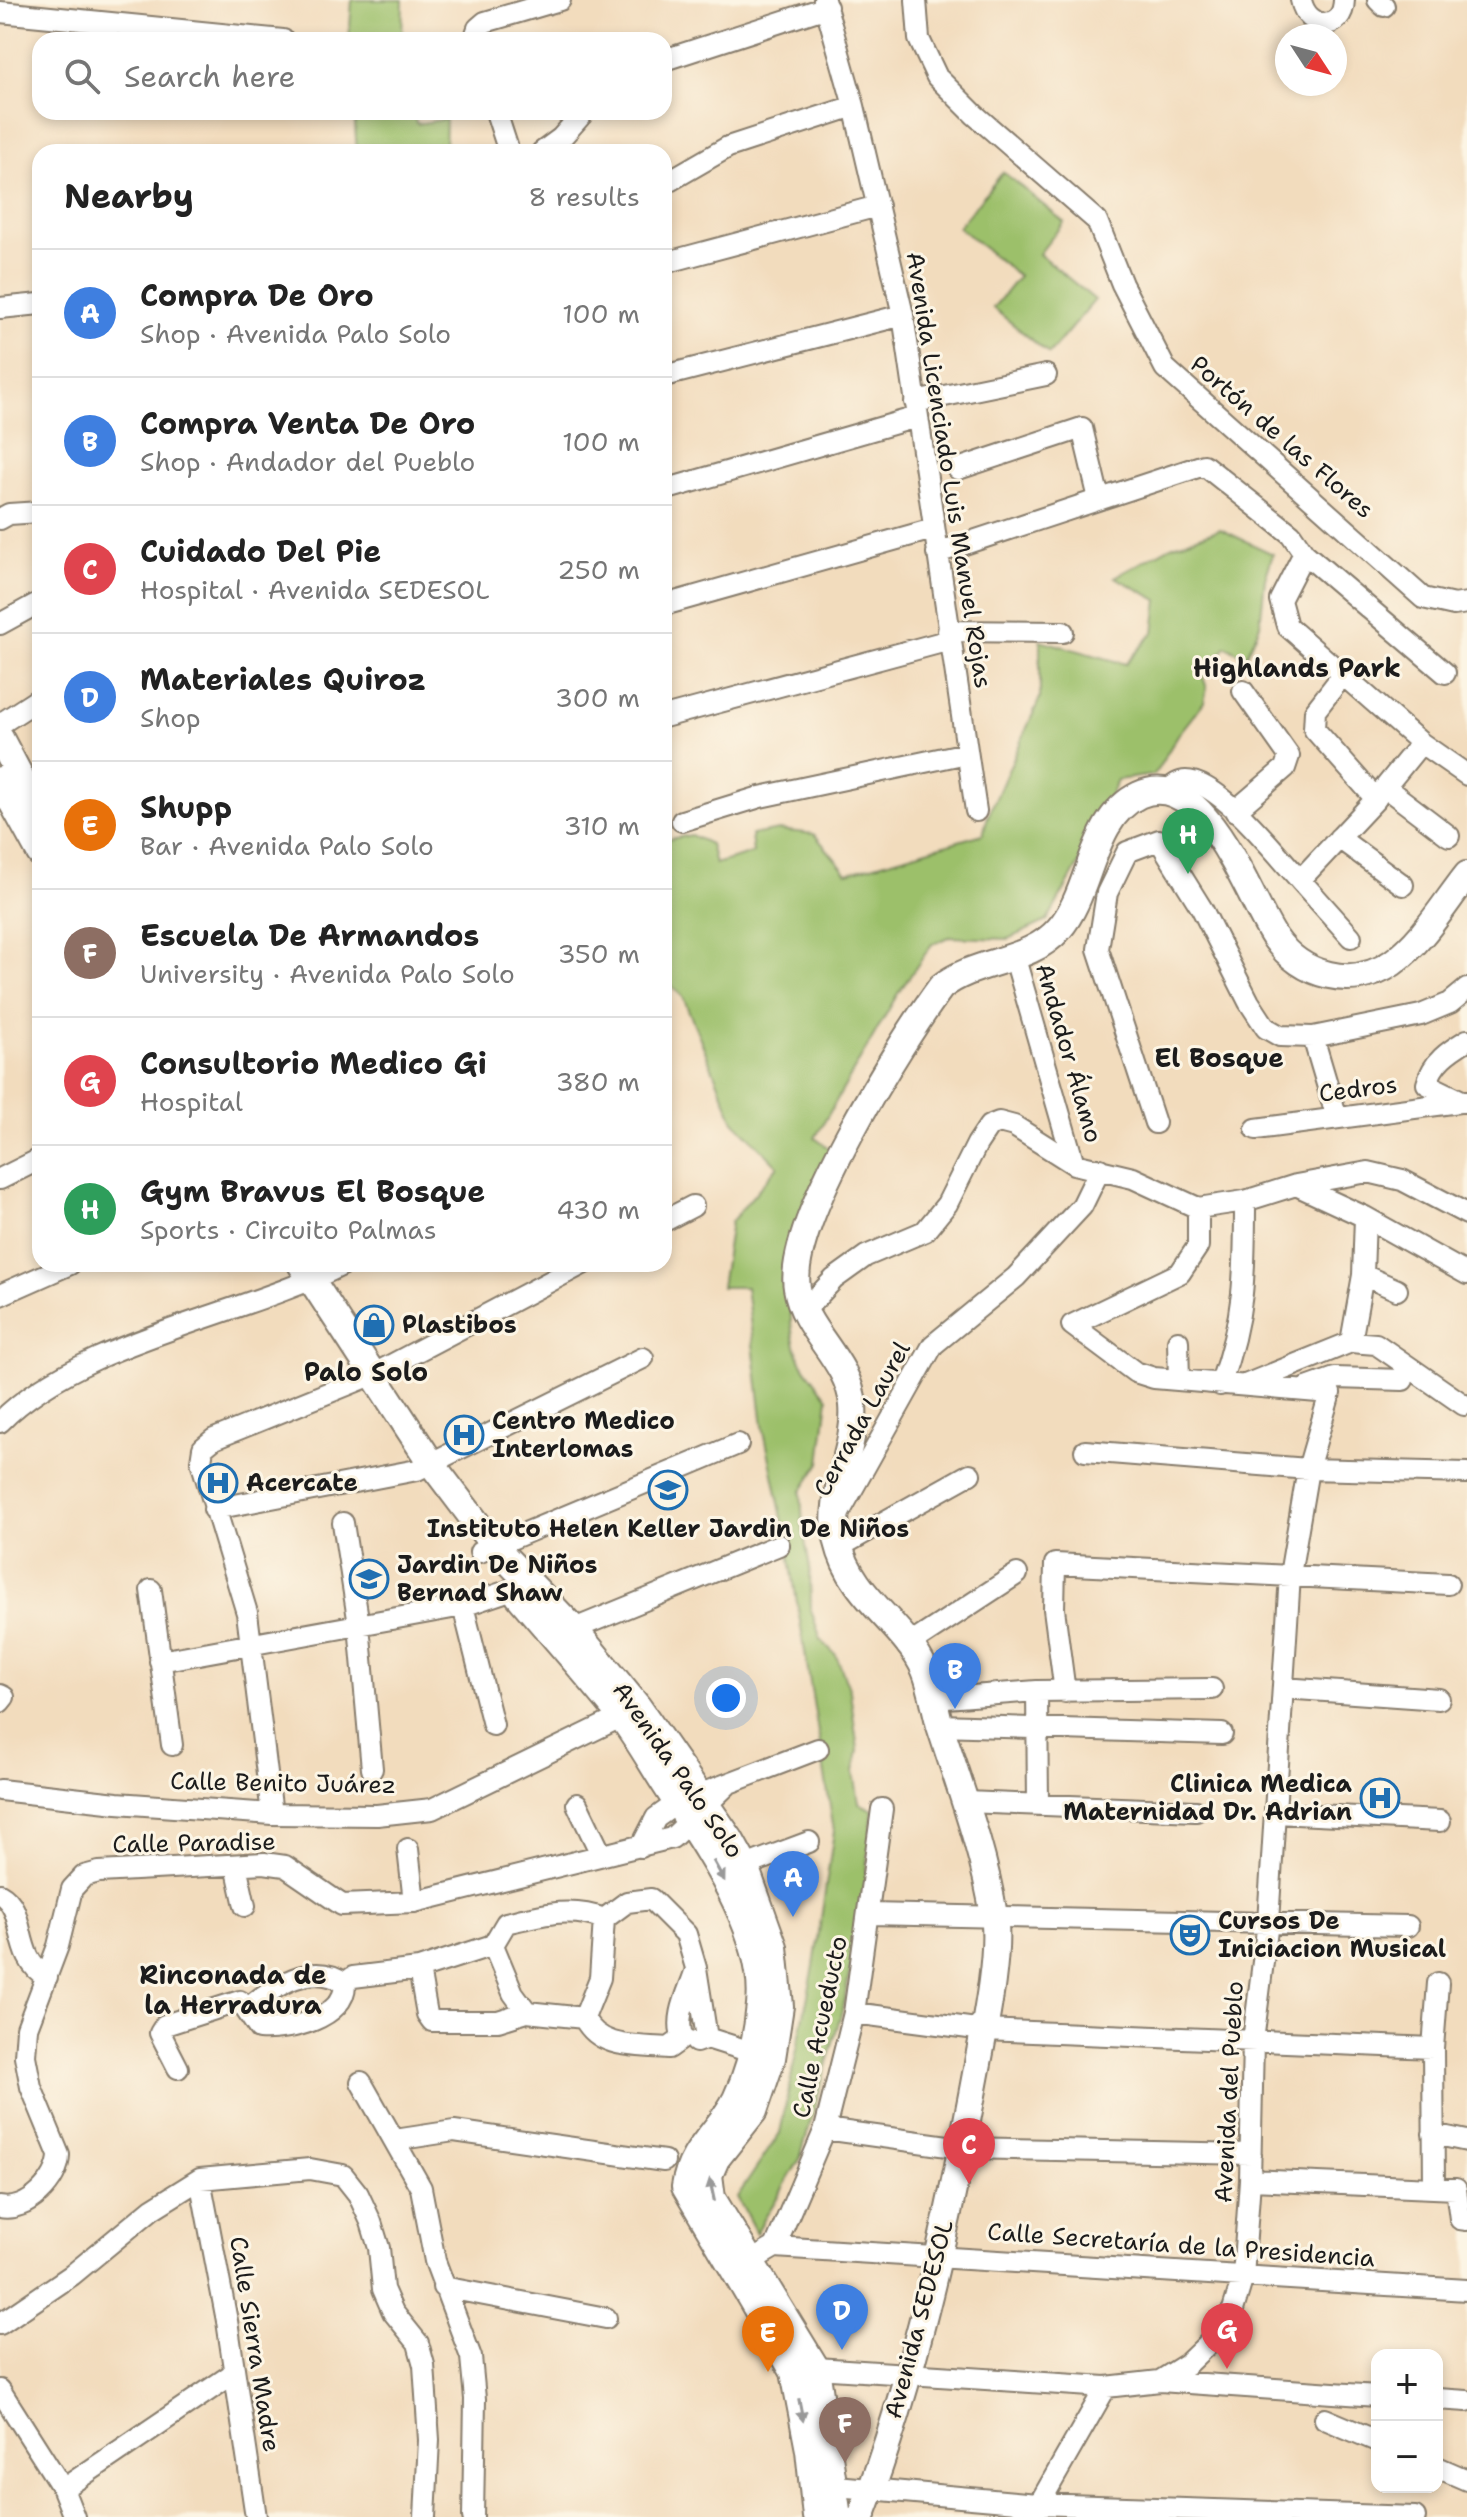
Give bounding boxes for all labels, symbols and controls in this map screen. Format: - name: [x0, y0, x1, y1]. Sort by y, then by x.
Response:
- north arrow: [1275, 24, 1347, 96]
- search box: [32, 32, 672, 120]
- icon: search: [60, 54, 104, 98]
- text: Search here: [124, 56, 295, 97]
- text: Nearby: [64, 173, 194, 219]
- text: 8 results: [528, 179, 640, 214]
- street label: Avenida Licenciado Luis Manuel Rojas: [899, 249, 999, 691]
- text: Compra De Oro: [140, 275, 374, 316]
- text: A: [80, 296, 100, 331]
- text: 100 m: [562, 296, 640, 331]
- text: Shop · Avenida Palo Solo: [140, 316, 451, 351]
- street label: Portón de las Flores: [1184, 348, 1380, 526]
- text: Compra Venta De Oro: [140, 403, 475, 444]
- text: B: [82, 424, 98, 459]
- text: 100 m: [562, 424, 640, 459]
- text: Shop · Andador del Pueblo: [140, 444, 475, 479]
- text: Cuidado Del Pie: [140, 531, 381, 572]
- text: C: [82, 552, 98, 587]
- text: 250 m: [557, 552, 640, 587]
- text: Hospital · Avenida SEDESOL: [140, 572, 490, 607]
- district label: Highlands Park: [1193, 650, 1401, 685]
- text: Materiales Quiroz: [140, 659, 426, 700]
- text: D: [81, 680, 99, 715]
- text: 300 m: [555, 680, 640, 715]
- text: Shop: [140, 700, 201, 735]
- text: Shupp: [140, 787, 232, 828]
- text: E: [81, 808, 99, 843]
- text: 310 m: [564, 808, 640, 843]
- pin: H: [1162, 808, 1214, 874]
- text: Bar · Avenida Palo Solo: [140, 828, 434, 863]
- text: Escuela De Armandos: [140, 915, 479, 956]
- text: F: [82, 936, 98, 971]
- text: 350 m: [557, 936, 640, 971]
- text: University · Avenida Palo Solo: [140, 956, 515, 991]
- street label: Andador Álamo: [1028, 960, 1110, 1146]
- district label: El Bosque: [1154, 1040, 1284, 1075]
- text: Consultorio Medico Gi: [140, 1043, 487, 1084]
- text: G: [80, 1064, 100, 1099]
- text: 380 m: [555, 1064, 640, 1099]
- street label: Cedros: [1317, 1068, 1399, 1110]
- text: Hospital: [140, 1084, 243, 1119]
- text: Gym Bravus El Bosque: [140, 1171, 485, 1212]
- text: H: [81, 1192, 99, 1227]
- text: 430 m: [556, 1192, 640, 1227]
- text: Sports · Circuito Palmas: [140, 1212, 437, 1247]
- shop icon: Plastibos: [353, 1304, 395, 1346]
- place label: Plastibos: [402, 1309, 517, 1341]
- street label: Cerrada Laurel: [806, 1335, 918, 1502]
- district label: Palo Solo: [304, 1354, 428, 1389]
- place label: Centro Medico Interlomas: [492, 1405, 675, 1465]
- hospital icon: Centro Medico Interlomas: [443, 1414, 485, 1456]
- hospital icon: Acercate: [197, 1462, 239, 1504]
- place label: Acercate: [246, 1467, 358, 1499]
- school or university icon: Instituto Helen Keller Jardin De Niños: [647, 1469, 689, 1511]
- place label: Instituto Helen Keller Jardin De Niños: [427, 1513, 909, 1545]
- place label: Jardin De Niños Bernad Shaw: [397, 1549, 597, 1609]
- school or university icon: Jardin De Niños Bernad Shaw: [348, 1558, 390, 1600]
- pin: B: [929, 1643, 981, 1709]
- street label: Avenida Palo Solo: [605, 1676, 751, 1864]
- your location: [706, 1678, 746, 1718]
- street label: Calle Benito Juárez: [170, 1765, 396, 1801]
- place label: Clinica Medica Maternidad Dr. Adrian: [1063, 1768, 1353, 1828]
- hospital icon: Clinica Medica Maternidad Dr. Adrian: [1359, 1777, 1401, 1819]
- street label: Calle Paradise: [112, 1826, 276, 1860]
- pin: A: [767, 1851, 819, 1917]
- one-way arrow: [712, 1860, 725, 1883]
- place label: Cursos De Iniciacion Musical: [1218, 1905, 1446, 1965]
- theatre icon: Cursos De Iniciacion Musical: [1169, 1914, 1211, 1956]
- street label: Calle Acueducto: [785, 1933, 855, 2121]
- district label: Rinconada de la Herradura: [139, 1957, 327, 2022]
- street label: Avenida del Pueblo: [1207, 1980, 1251, 2204]
- pin: C: [943, 2118, 995, 2184]
- one-way arrow: [705, 2177, 718, 2202]
- street label: Calle Secretaría de la Presidencia: [986, 2215, 1376, 2275]
- street label: Avenida SEDESOL: [877, 2216, 961, 2422]
- street label: Calle Sierra Madre: [222, 2234, 288, 2454]
- pin: D: [816, 2284, 868, 2350]
- pin: G: [1201, 2303, 1253, 2369]
- pin: E: [742, 2306, 794, 2372]
- map controls: [1371, 2349, 1443, 2493]
- button: +: [1371, 2349, 1443, 2421]
- pin: F: [819, 2397, 871, 2463]
- one-way arrow: [795, 2398, 808, 2423]
- button: −: [1371, 2421, 1443, 2493]

